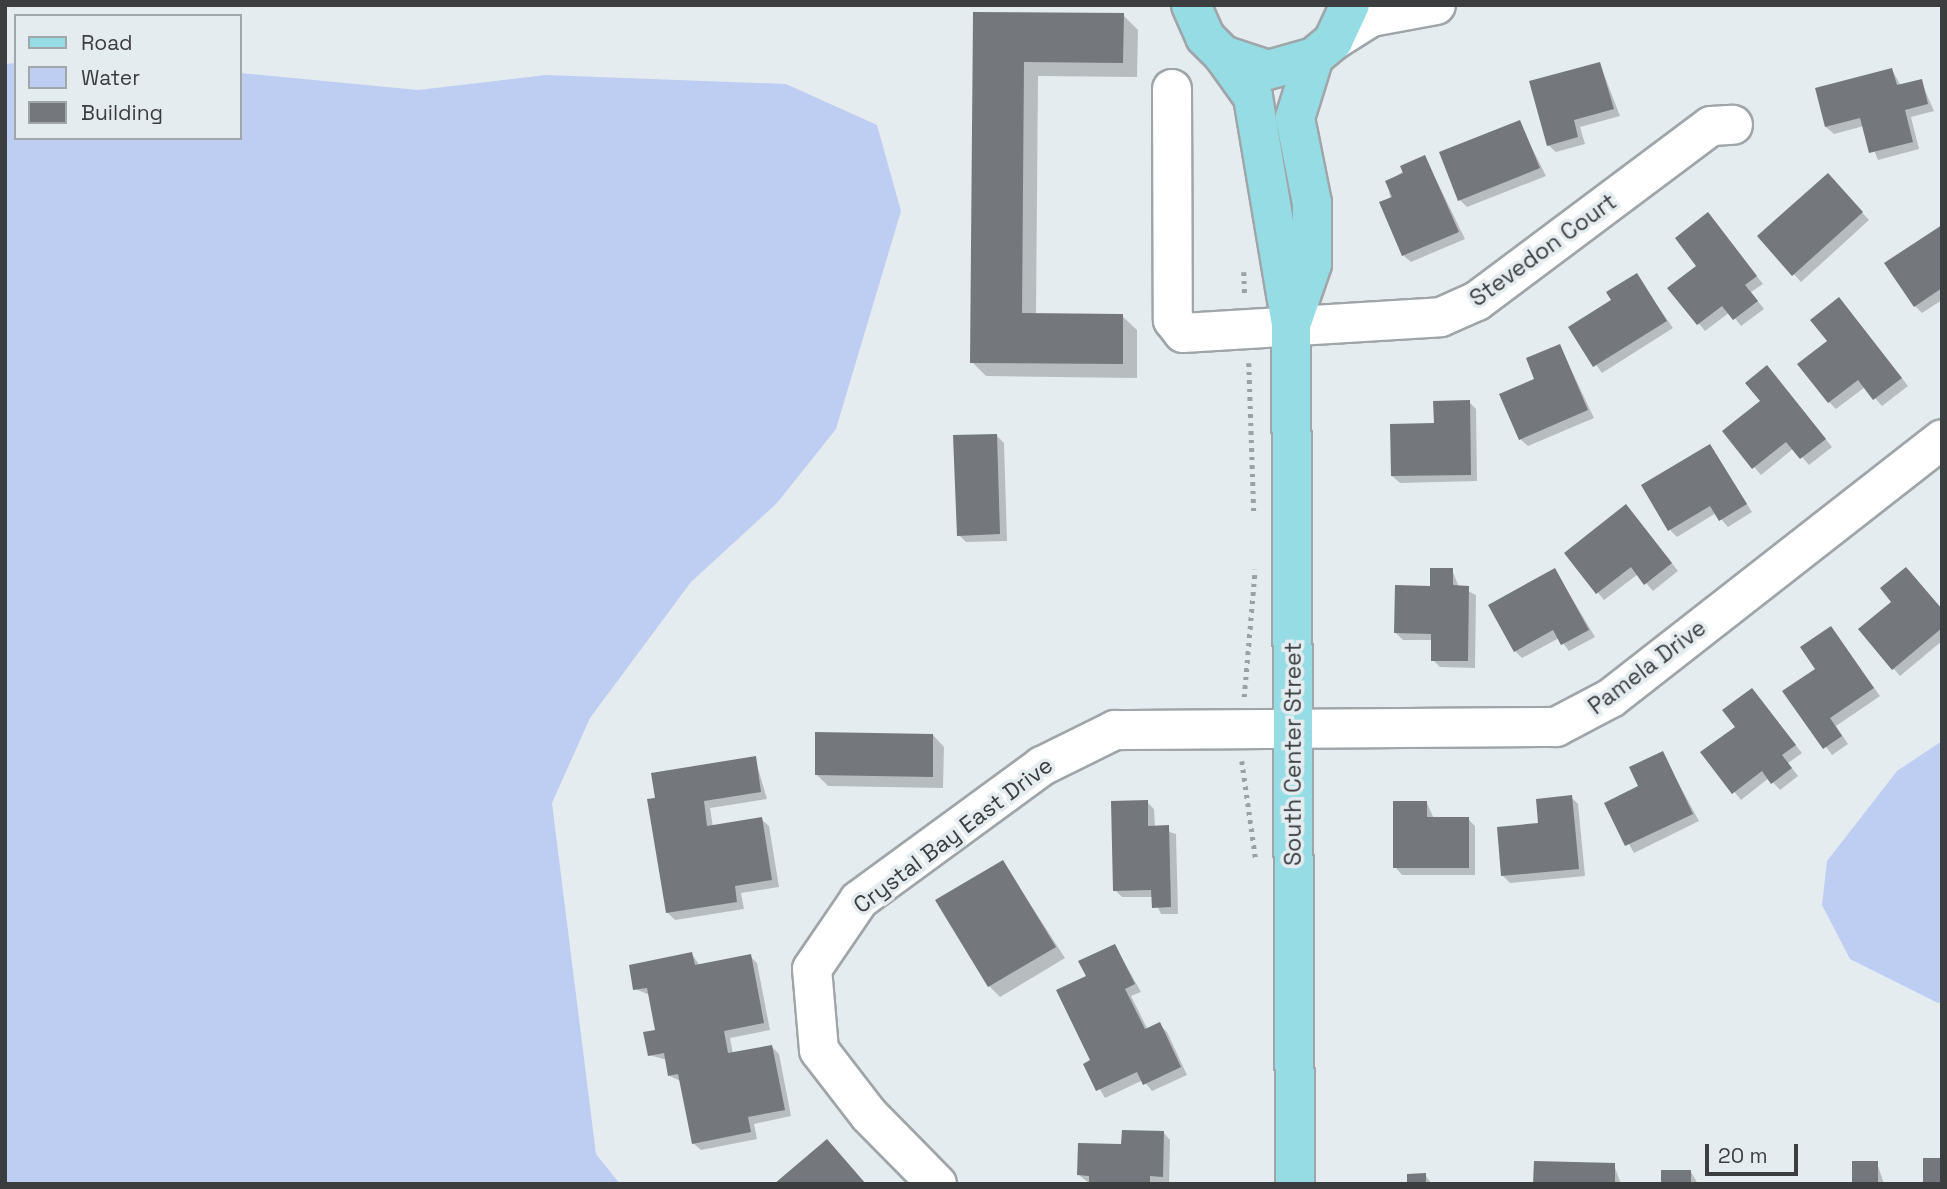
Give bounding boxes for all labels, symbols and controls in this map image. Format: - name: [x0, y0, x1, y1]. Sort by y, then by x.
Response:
- legend: [14, 14, 242, 140]
- text: Road: [81, 29, 133, 56]
- text: Water: [81, 64, 140, 91]
- text: Building: [81, 99, 163, 126]
- street label: Stevedon Court: [1464, 188, 1622, 312]
- street label: Pamela Drive: [1583, 614, 1711, 720]
- street label: South Center Street: [1279, 642, 1307, 866]
- street label: Crystal Bay East Drive: [848, 751, 1058, 919]
- scale bar: [1709, 1130, 1802, 1174]
- text: 20 m: [1718, 1142, 1768, 1169]

